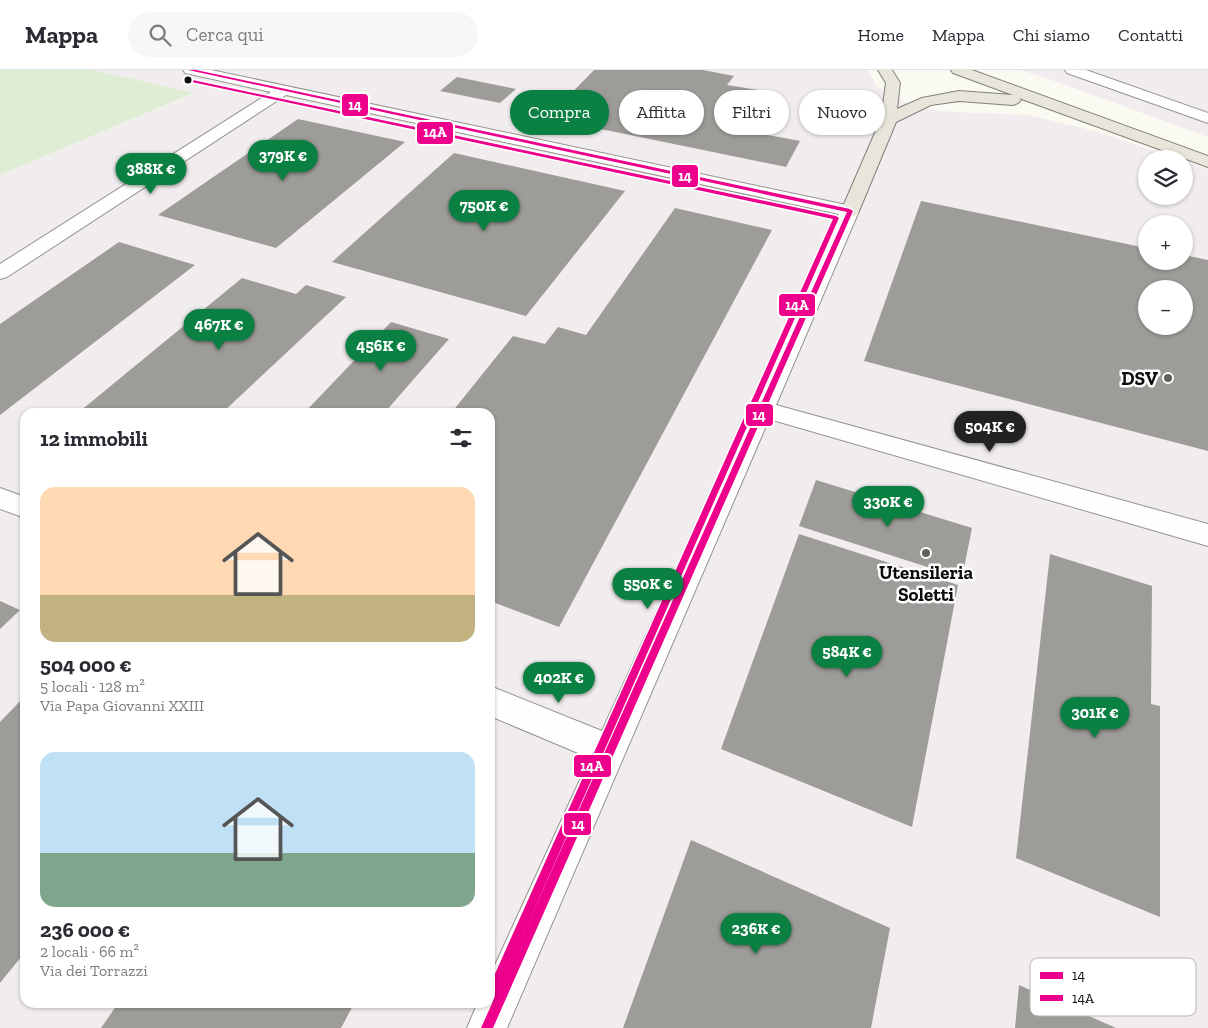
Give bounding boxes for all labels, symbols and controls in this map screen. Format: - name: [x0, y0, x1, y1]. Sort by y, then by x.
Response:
- search box: [128, 12, 478, 57]
- text: Mappa: [25, 20, 98, 49]
- icon: search: [146, 21, 174, 49]
- text: Cerca qui: [186, 23, 264, 46]
- text: Home: [858, 24, 904, 46]
- text: Mappa: [932, 24, 985, 46]
- text: Chi siamo: [1013, 24, 1090, 46]
- text: Contatti: [1118, 24, 1183, 46]
- unlabelled marker: [183, 75, 193, 85]
- chip: Compra: [510, 90, 609, 135]
- chip: Affitta: [619, 90, 704, 135]
- chip: Filtri: [714, 90, 789, 135]
- chip: Nuovo: [799, 90, 885, 135]
- line badge: 14: [341, 93, 369, 117]
- text: 14: [348, 97, 362, 114]
- line badge: 14A: [416, 121, 454, 145]
- text: 14A: [423, 124, 447, 141]
- pin: 379K €: [242, 140, 324, 182]
- text: 379K €: [259, 146, 307, 165]
- map controls: [1138, 150, 1193, 335]
- button: layers: [1138, 150, 1193, 205]
- pin: 388K €: [110, 152, 192, 195]
- text: 388K €: [126, 159, 176, 178]
- line badge: 14: [671, 164, 699, 188]
- text: 14: [678, 168, 692, 185]
- pin: 750K €: [443, 190, 525, 232]
- text: 750K €: [460, 196, 508, 215]
- button: +: [1138, 215, 1193, 270]
- button: −: [1138, 280, 1193, 335]
- line badge: 14A: [778, 293, 816, 317]
- text: 14A: [785, 297, 809, 314]
- pin: 467K €: [178, 308, 260, 351]
- text: 467K €: [195, 315, 243, 334]
- pin: 456K €: [340, 330, 422, 372]
- text: 456K €: [356, 336, 406, 355]
- place label: DSV: [1121, 367, 1158, 390]
- marker: DSV: [1162, 372, 1174, 384]
- line badge: 14: [745, 403, 774, 427]
- text: 14: [752, 407, 766, 424]
- pin: 504K €: [949, 410, 1031, 453]
- text: 504K €: [965, 417, 1015, 436]
- icon: filters: [447, 424, 475, 452]
- text: 12 immobili: [40, 426, 148, 451]
- pin: 330K €: [847, 486, 929, 528]
- text: 330K €: [863, 492, 913, 511]
- icon: home: [213, 519, 303, 609]
- marker: Utensileria Soletti: [920, 547, 932, 559]
- place label: Utensileria Soletti: [879, 561, 973, 606]
- pin: 550K €: [607, 568, 689, 610]
- text: 550K €: [623, 574, 673, 593]
- pin: 584K €: [806, 636, 888, 678]
- text: 584K €: [822, 642, 872, 661]
- text: 504 000 €: [40, 652, 132, 677]
- pin: 402K €: [518, 662, 600, 704]
- text: 402K €: [534, 668, 584, 687]
- text: 5 locali · 128 m²: [40, 677, 145, 696]
- text: Via Papa Giovanni XXIII: [40, 696, 204, 715]
- pin: 301K €: [1054, 696, 1136, 739]
- text: 301K €: [1071, 703, 1119, 722]
- line badge: 14A: [573, 754, 612, 778]
- text: 14A: [580, 758, 604, 775]
- icon: home: [213, 784, 303, 874]
- line badge: 14: [563, 812, 592, 836]
- text: 14: [571, 816, 585, 833]
- pin: 236K €: [715, 912, 797, 955]
- text: 236 000 €: [40, 917, 130, 942]
- text: 236K €: [732, 919, 780, 938]
- text: 2 locali · 66 m²: [40, 942, 139, 961]
- legend: [1030, 958, 1196, 1016]
- text: Via dei Torrazzi: [40, 961, 148, 980]
- text: 14: [1072, 967, 1085, 984]
- text: 14A: [1072, 990, 1095, 1007]

